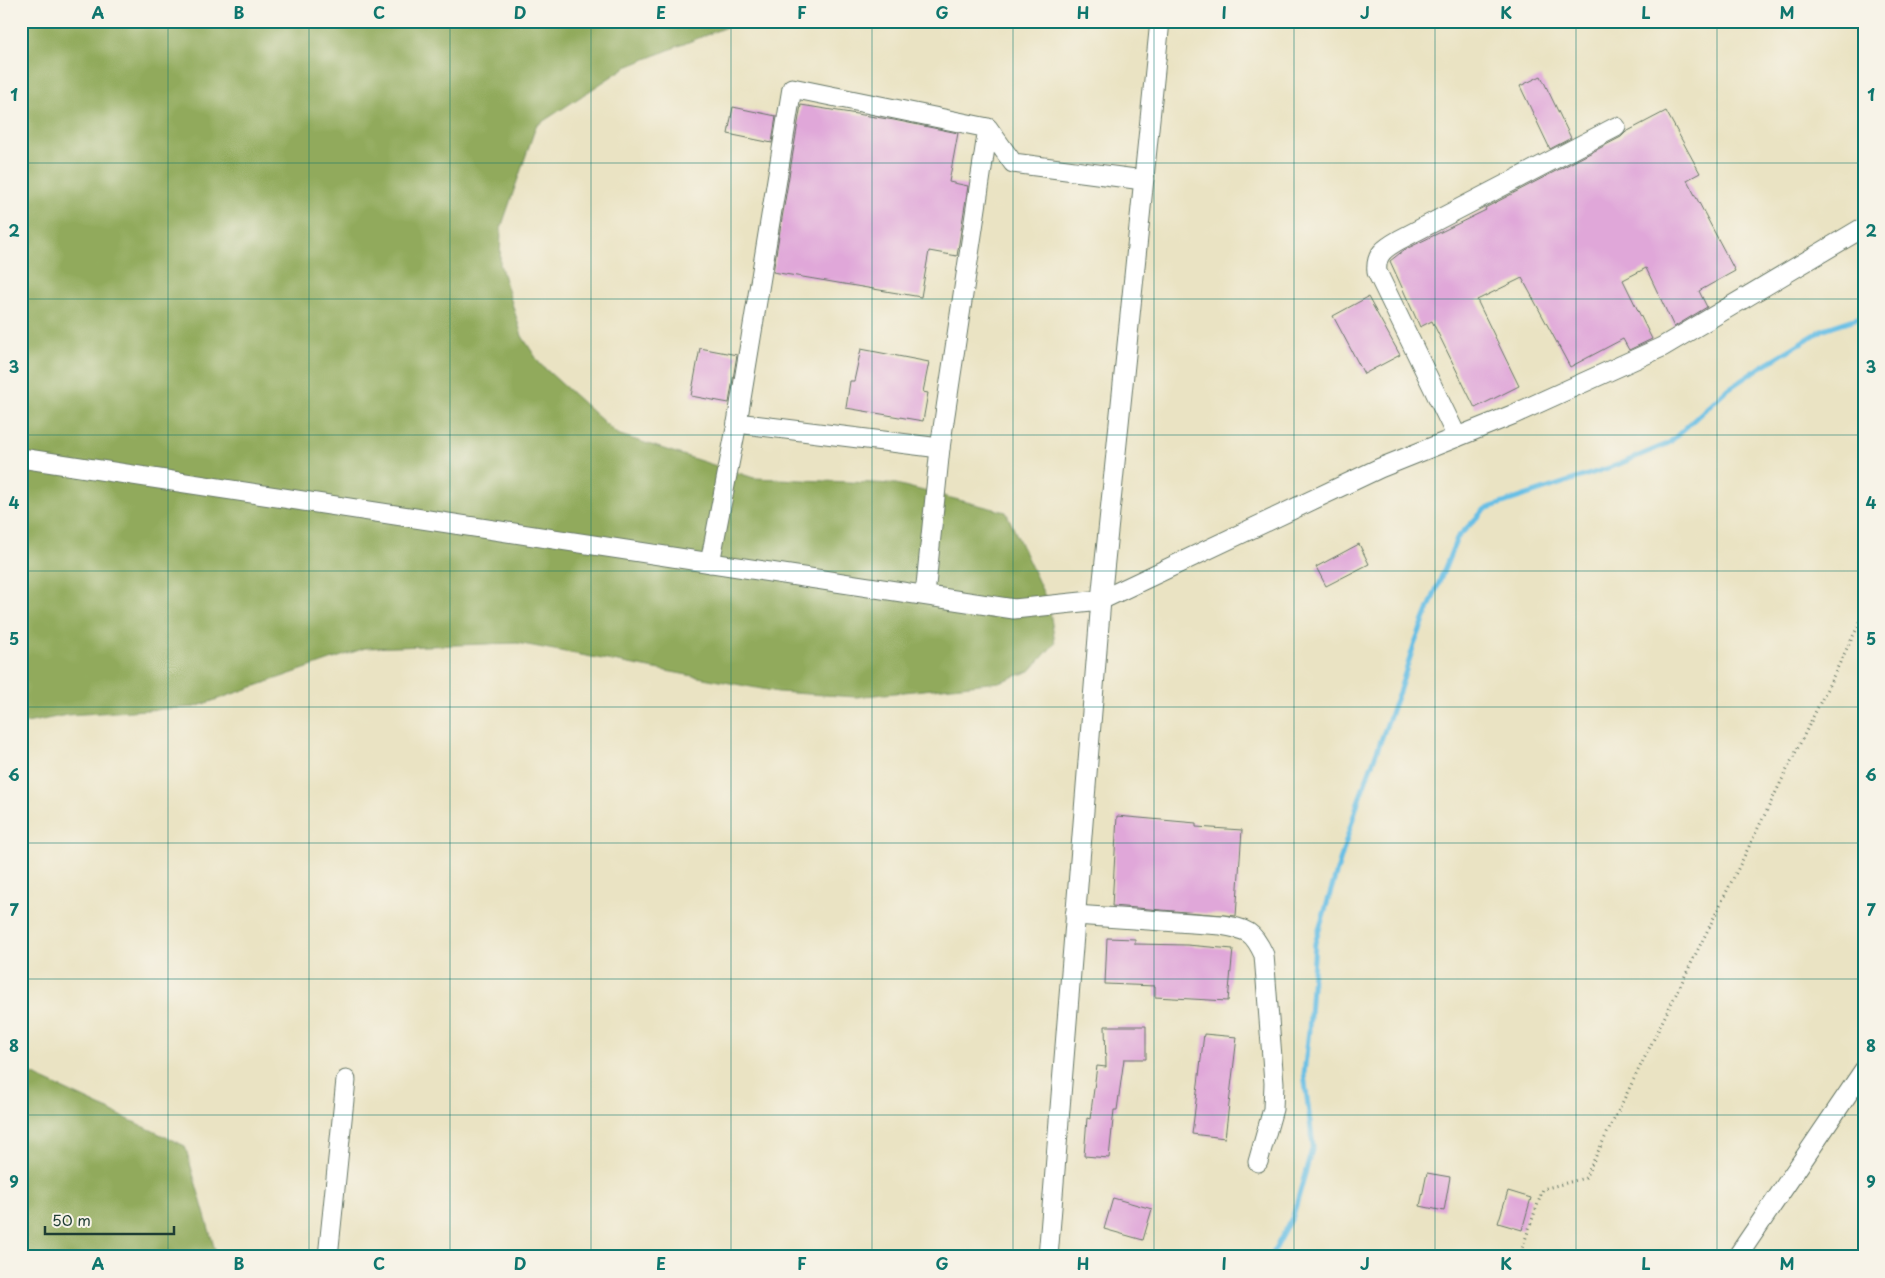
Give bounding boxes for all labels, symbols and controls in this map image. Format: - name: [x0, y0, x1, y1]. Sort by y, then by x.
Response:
- text: A: [92, 0, 105, 24]
- text: B: [234, 0, 245, 24]
- text: C: [373, 0, 385, 24]
- text: D: [514, 0, 526, 24]
- text: E: [656, 0, 666, 24]
- text: F: [797, 0, 807, 24]
- text: G: [935, 0, 949, 24]
- text: H: [1077, 0, 1089, 24]
- text: I: [1221, 0, 1227, 24]
- text: J: [1360, 0, 1370, 24]
- text: K: [1500, 0, 1512, 24]
- text: L: [1641, 0, 1651, 24]
- text: M: [1779, 0, 1795, 24]
- text: 1: [10, 82, 18, 106]
- text: 1: [1867, 82, 1875, 106]
- text: 2: [8, 218, 20, 242]
- text: 2: [1865, 218, 1877, 242]
- text: 3: [9, 354, 19, 378]
- text: 3: [1866, 354, 1876, 378]
- text: 4: [9, 490, 20, 514]
- text: 4: [1866, 490, 1877, 514]
- text: 5: [9, 626, 19, 650]
- text: 5: [1866, 626, 1876, 650]
- text: 6: [8, 762, 20, 786]
- text: 6: [1865, 762, 1877, 786]
- text: 7: [9, 897, 19, 921]
- text: 7: [1866, 897, 1876, 921]
- text: 8: [9, 1033, 19, 1057]
- text: 8: [1866, 1033, 1876, 1057]
- text: 9: [9, 1169, 19, 1193]
- text: 9: [1866, 1169, 1876, 1193]
- scale bar: [45, 1203, 174, 1235]
- text: 50 m: [52, 1208, 91, 1231]
- text: A: [92, 1251, 105, 1275]
- text: B: [234, 1251, 245, 1275]
- text: C: [373, 1251, 385, 1275]
- text: D: [514, 1251, 526, 1275]
- text: E: [656, 1251, 666, 1275]
- text: F: [797, 1251, 807, 1275]
- text: G: [935, 1251, 949, 1275]
- text: H: [1077, 1251, 1089, 1275]
- text: I: [1221, 1251, 1227, 1275]
- text: J: [1360, 1251, 1370, 1275]
- text: K: [1500, 1251, 1512, 1275]
- text: L: [1641, 1251, 1651, 1275]
- text: M: [1779, 1251, 1795, 1275]

